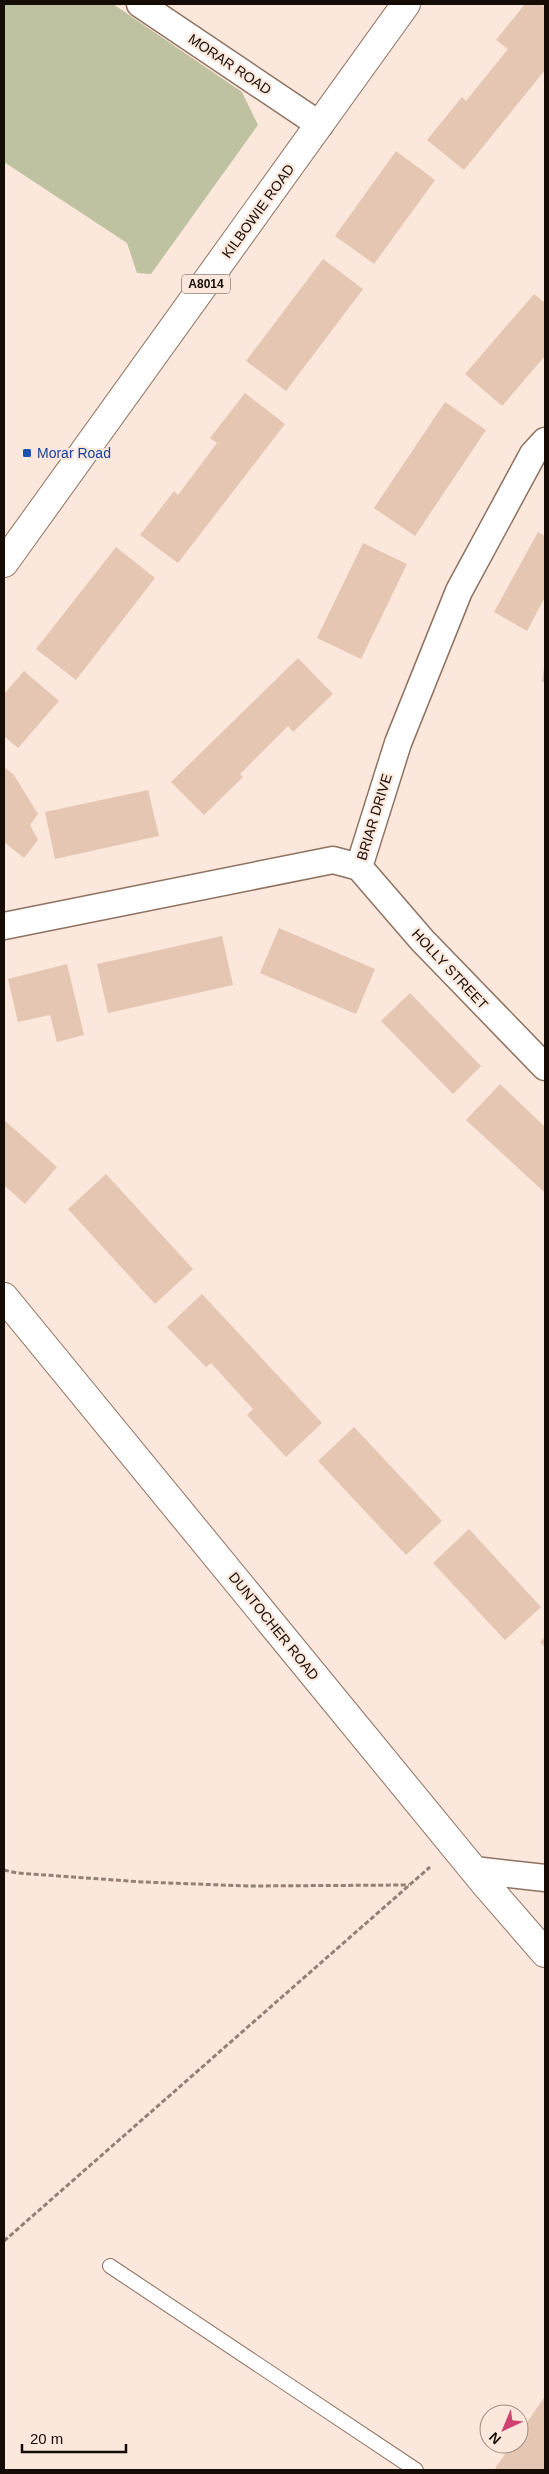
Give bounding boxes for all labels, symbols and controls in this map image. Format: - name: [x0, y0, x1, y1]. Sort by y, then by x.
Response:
- street label: MORAR ROAD: [186, 30, 274, 98]
- street label: KILBOWIE ROAD: [219, 161, 297, 261]
- road number: A8014: [182, 274, 230, 294]
- place label: Morar Road: [37, 445, 111, 461]
- marker: Morar Road: [21, 447, 33, 459]
- street label: BRIAR DRIVE: [353, 772, 395, 862]
- street label: HOLLY STREET: [409, 926, 492, 1013]
- street label: DUNTOCHER ROAD: [226, 1569, 322, 1683]
- north arrow: [479, 2404, 529, 2454]
- scale bar: [22, 2422, 126, 2454]
- text: N: [486, 2429, 504, 2448]
- text: 20 m: [30, 2430, 63, 2447]

